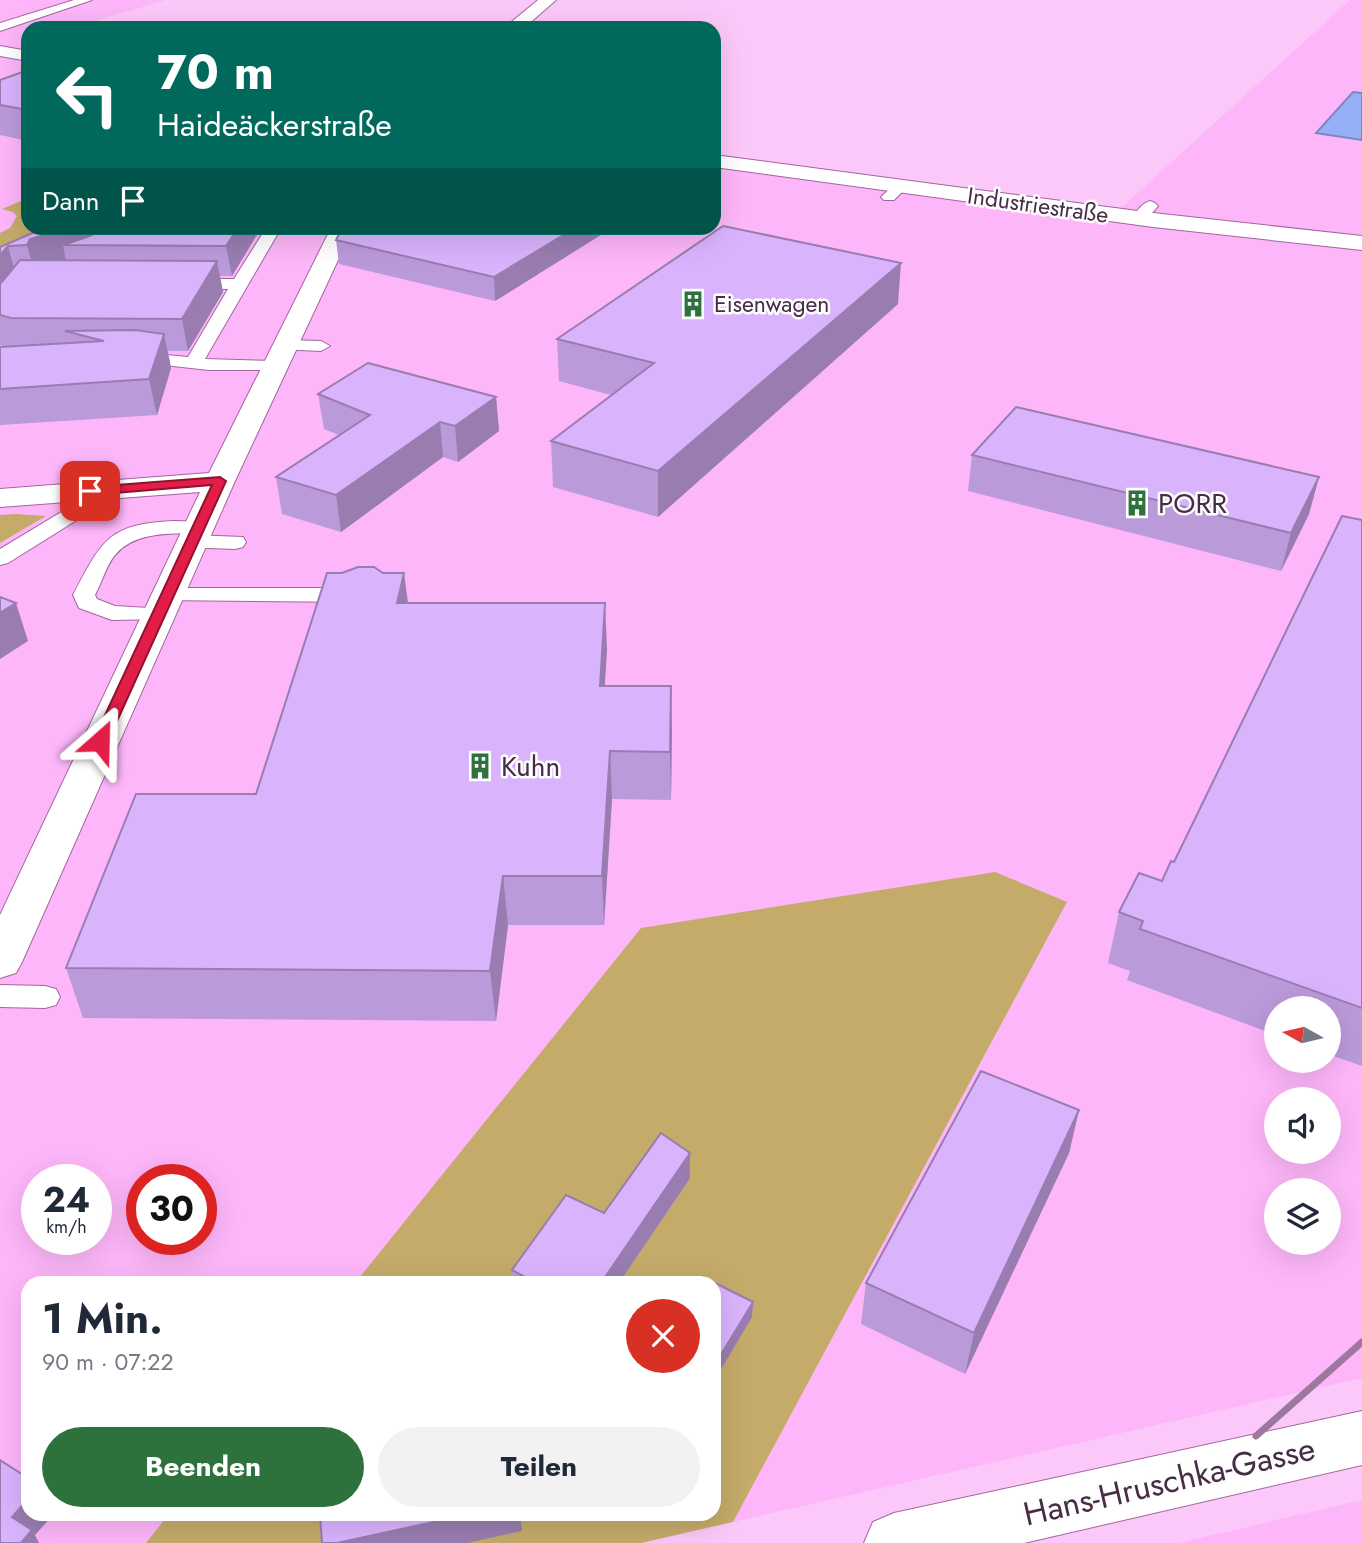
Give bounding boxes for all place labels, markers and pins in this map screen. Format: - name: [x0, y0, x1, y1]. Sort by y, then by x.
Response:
- place label: Eisenwagen: [714, 287, 829, 321]
- building icon: Eisenwagen: [678, 289, 708, 319]
- pin: [60, 461, 120, 521]
- place label: PORR: [1158, 483, 1227, 524]
- building icon: PORR: [1122, 488, 1152, 518]
- place label: Kuhn: [501, 746, 560, 787]
- building icon: Kuhn: [465, 751, 495, 781]

